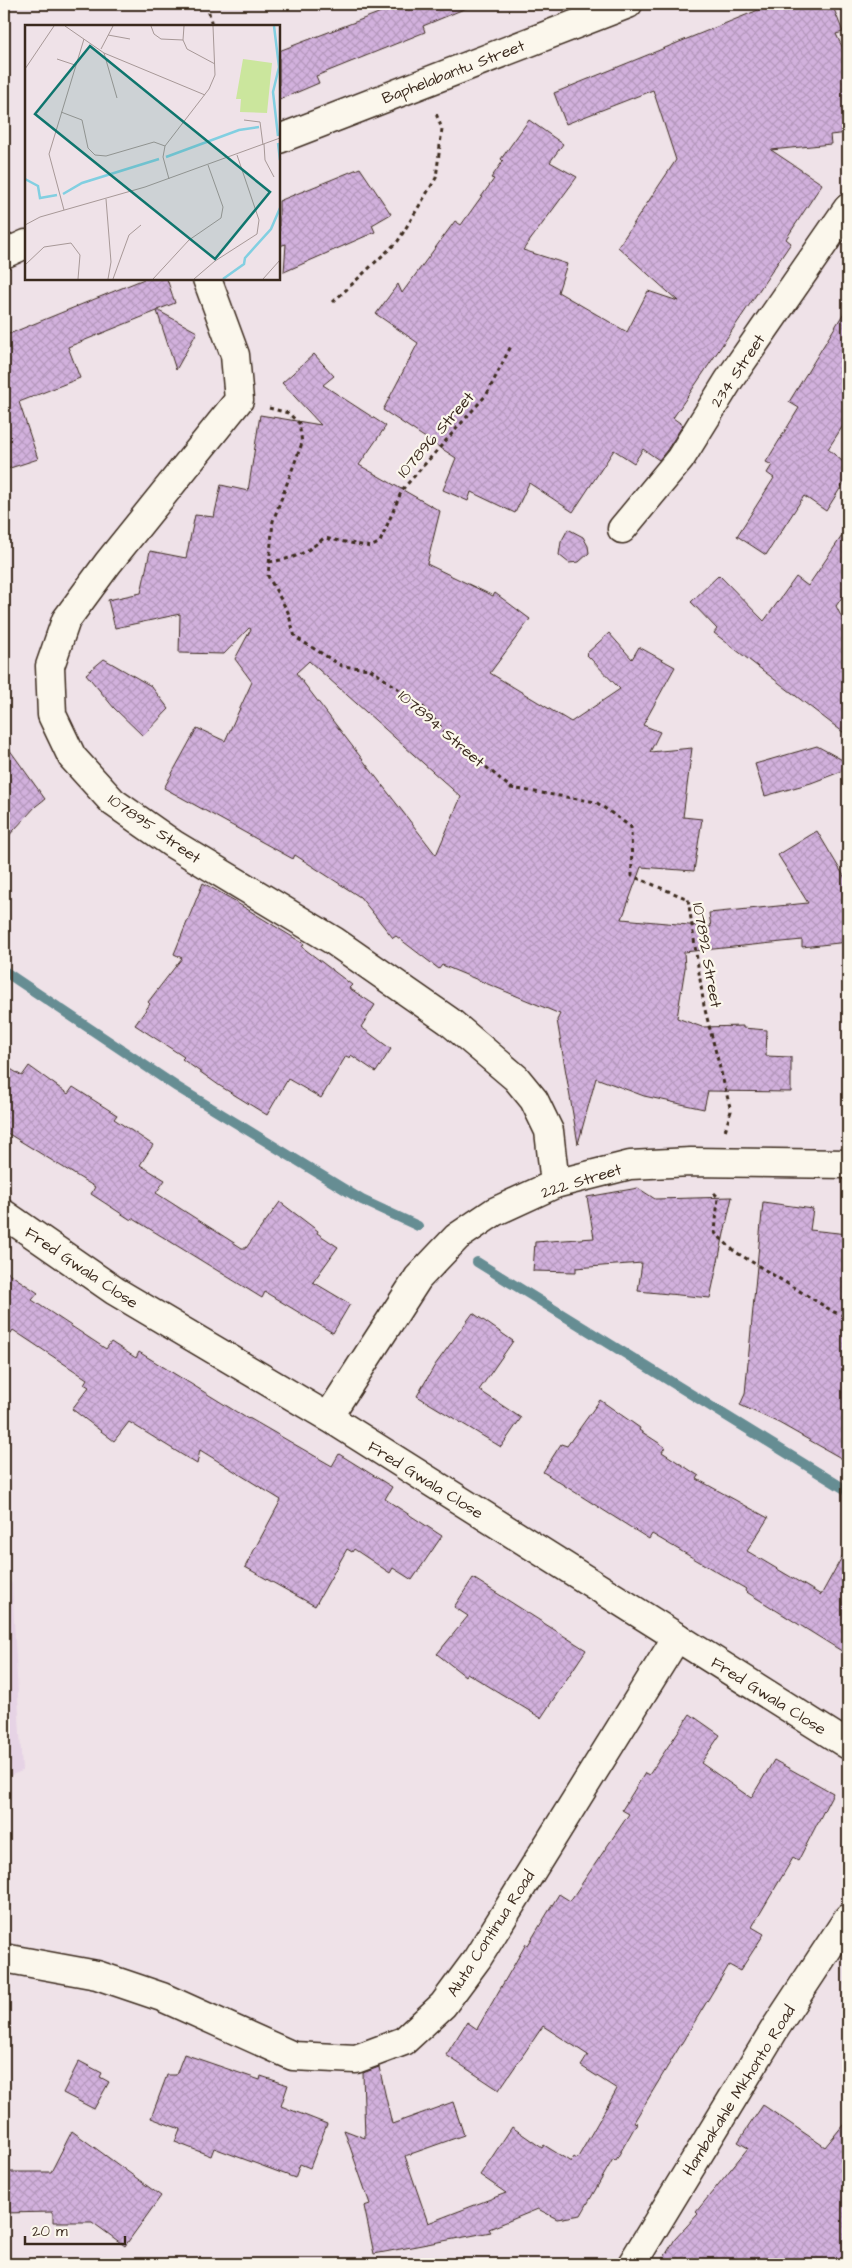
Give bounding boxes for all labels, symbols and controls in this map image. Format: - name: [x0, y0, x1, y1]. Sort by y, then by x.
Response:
- inset map: [25, 25, 280, 280]
- street label: Baphelabantu Street: [379, 34, 528, 109]
- street label: 234 Street: [705, 329, 771, 412]
- street label: 107896 Street: [392, 387, 480, 482]
- street label: 107894 Street: [393, 685, 490, 773]
- street label: 107895 Street: [104, 789, 206, 869]
- street label: 107892 Street: [687, 901, 727, 1010]
- street label: 222 Street: [538, 1158, 625, 1204]
- street label: Fred Gwala Close: [21, 1222, 143, 1314]
- street label: Fred Gwala Close: [364, 1436, 488, 1524]
- street label: Fred Gwala Close: [707, 1652, 831, 1740]
- street label: Aluta Continua Road: [442, 1866, 540, 2001]
- street label: Hambakahle Mkhonto Road: [677, 2001, 801, 2180]
- scale bar: [25, 2213, 125, 2245]
- text: 20 m: [32, 2221, 68, 2242]

